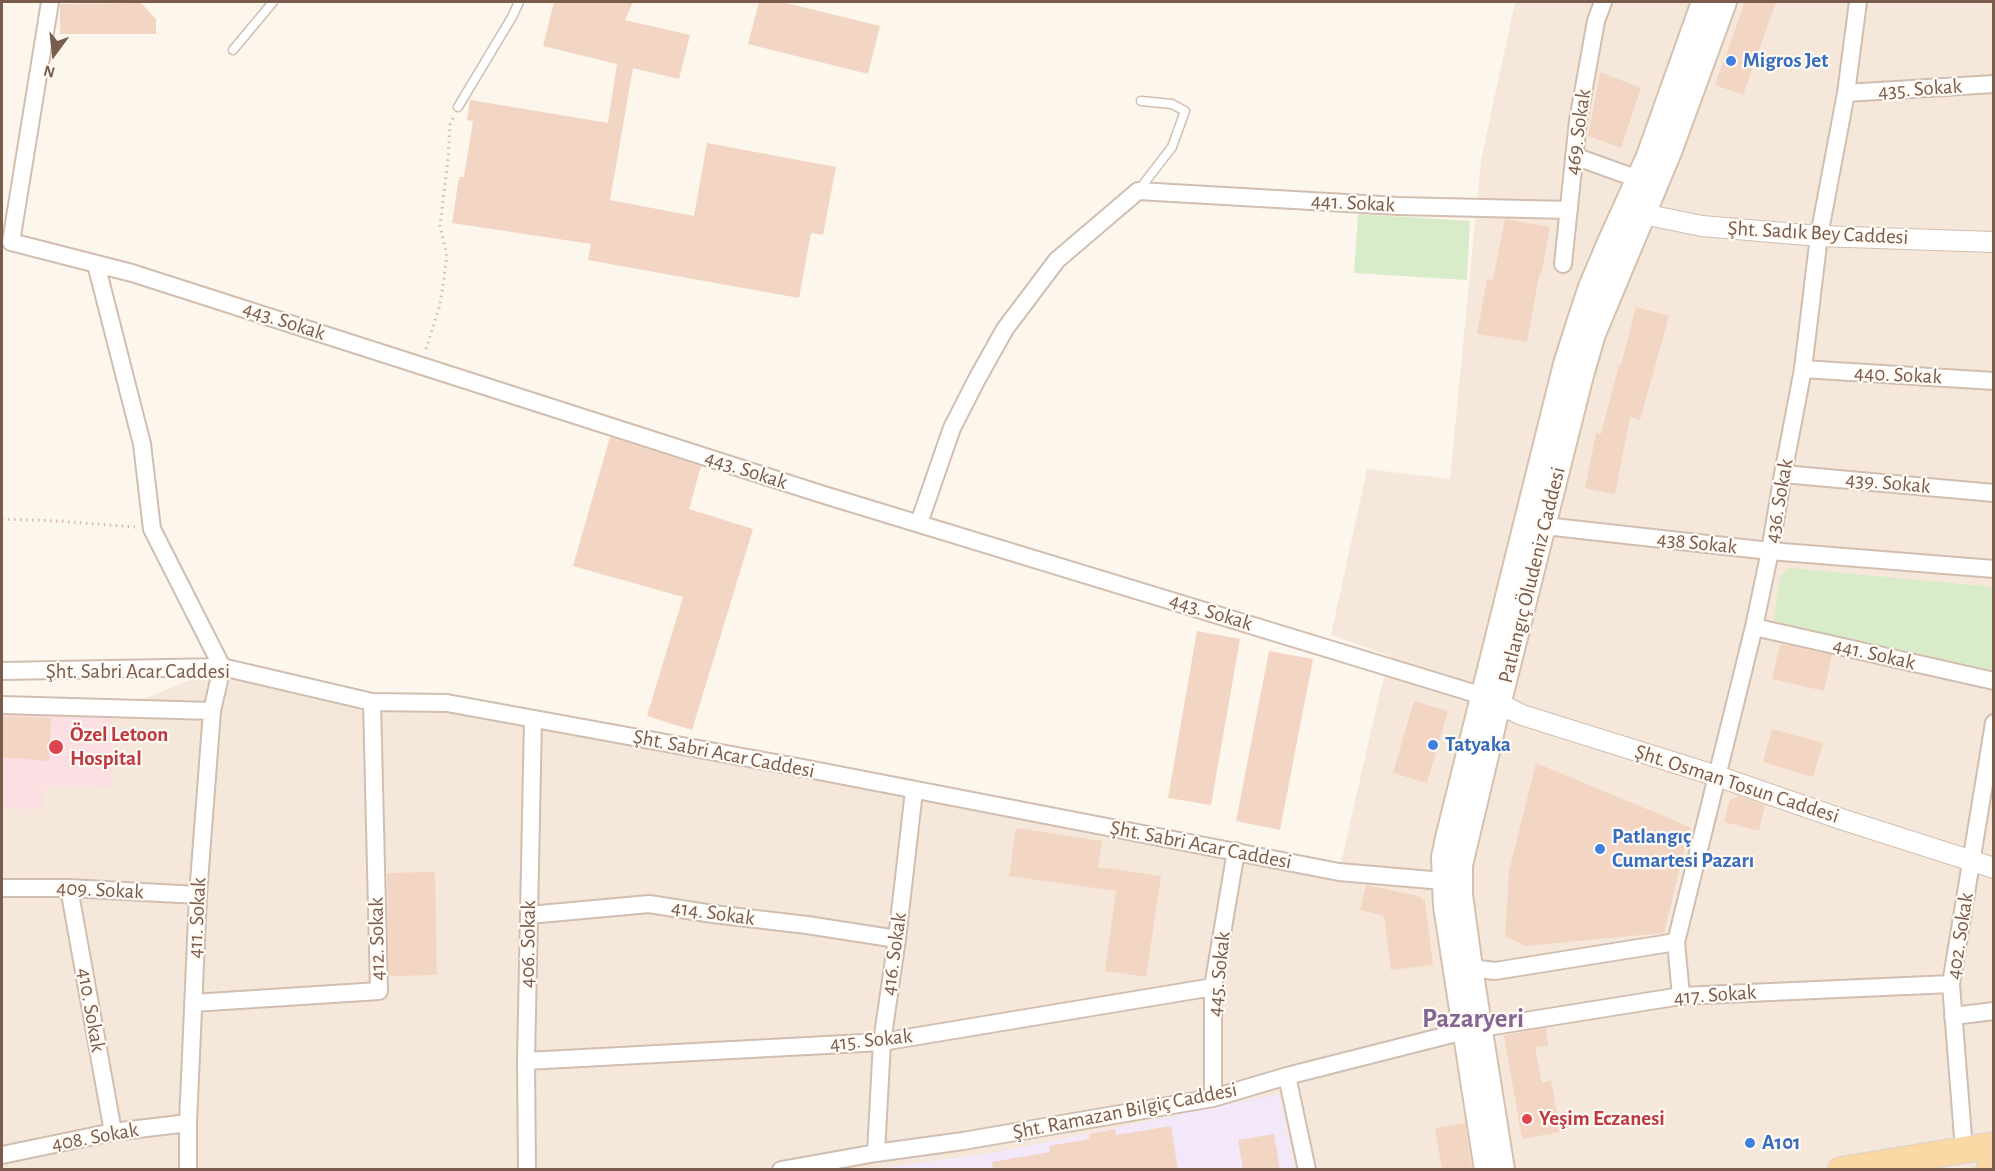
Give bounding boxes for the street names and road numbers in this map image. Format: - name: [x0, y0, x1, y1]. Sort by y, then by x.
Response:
- street label: 435. Sokak: [1877, 73, 1963, 105]
- street label: 469. Sokak: [1560, 87, 1596, 177]
- street label: 441. Sokak: [1310, 188, 1396, 218]
- street label: Şht. Sadık Bey Caddesi: [1727, 216, 1909, 250]
- street label: 443. Sokak: [240, 296, 328, 346]
- street label: 440. Sokak: [1854, 360, 1942, 390]
- street label: 443. Sokak: [702, 445, 790, 495]
- street label: 436. Sokak: [1759, 457, 1799, 545]
- street label: Patlangıç Öludeniz Caddesi: [1493, 464, 1571, 686]
- street label: 439. Sokak: [1844, 467, 1932, 499]
- street label: 438 Sokak: [1656, 526, 1738, 560]
- street label: 443. Sokak: [1166, 587, 1256, 637]
- street label: 441. Sokak: [1830, 632, 1918, 676]
- street label: Şht. Sabri Acar Caddesi: [46, 659, 230, 685]
- street label: Şht. Sabri Acar Caddesi: [631, 724, 817, 784]
- street label: Şht. Osman Tosun Caddesi: [1632, 739, 1842, 829]
- street label: Şht. Sabri Acar Caddesi: [1108, 815, 1294, 875]
- street label: 409. Sokak: [56, 875, 144, 905]
- street label: 411. Sokak: [182, 877, 212, 959]
- street label: 402. Sokak: [1941, 891, 1979, 981]
- street label: 414. Sokak: [670, 895, 756, 931]
- street label: 412. Sokak: [364, 897, 390, 981]
- street label: 406. Sokak: [515, 900, 541, 988]
- street label: 416. Sokak: [876, 911, 912, 997]
- street label: 445. Sokak: [1202, 930, 1236, 1018]
- street label: 410. Sokak: [71, 966, 111, 1054]
- street label: 417. Sokak: [1673, 980, 1757, 1010]
- street label: 415. Sokak: [829, 1023, 913, 1057]
- street label: Şht. Ramazan Bilgiç Caddesi: [1011, 1077, 1239, 1145]
- street label: 408. Sokak: [50, 1117, 140, 1157]

